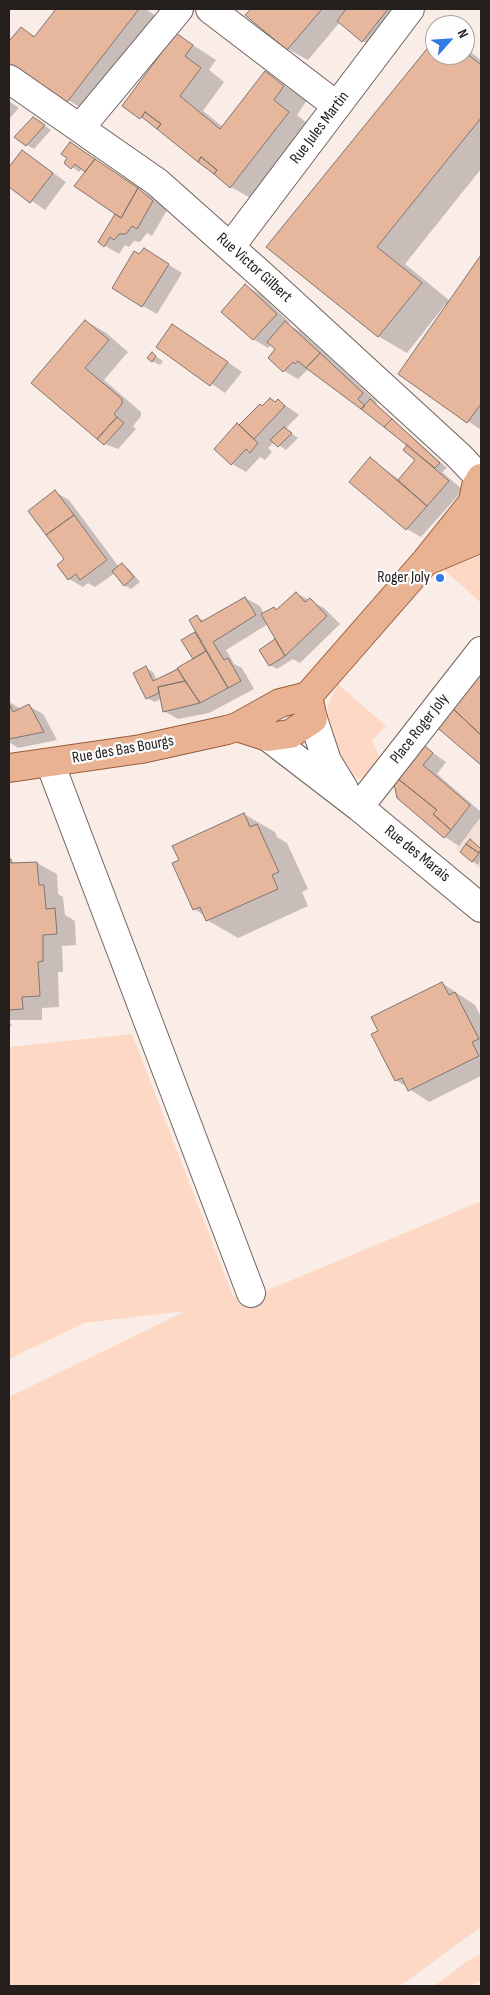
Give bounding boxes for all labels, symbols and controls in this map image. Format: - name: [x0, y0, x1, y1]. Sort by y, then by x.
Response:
- north arrow: [425, 15, 475, 65]
- text: N: [454, 27, 472, 41]
- street label: Rue Jules Martin: [286, 88, 354, 168]
- street label: Rue Victor Gilbert: [212, 229, 296, 307]
- place label: Roger Joly: [377, 568, 430, 588]
- marker: Roger Joly: [434, 572, 446, 584]
- street label: Place Roger Joly: [387, 690, 453, 768]
- street label: Rue des Bas Bourgs: [71, 732, 175, 768]
- street label: Rue des Marais: [380, 822, 454, 886]

